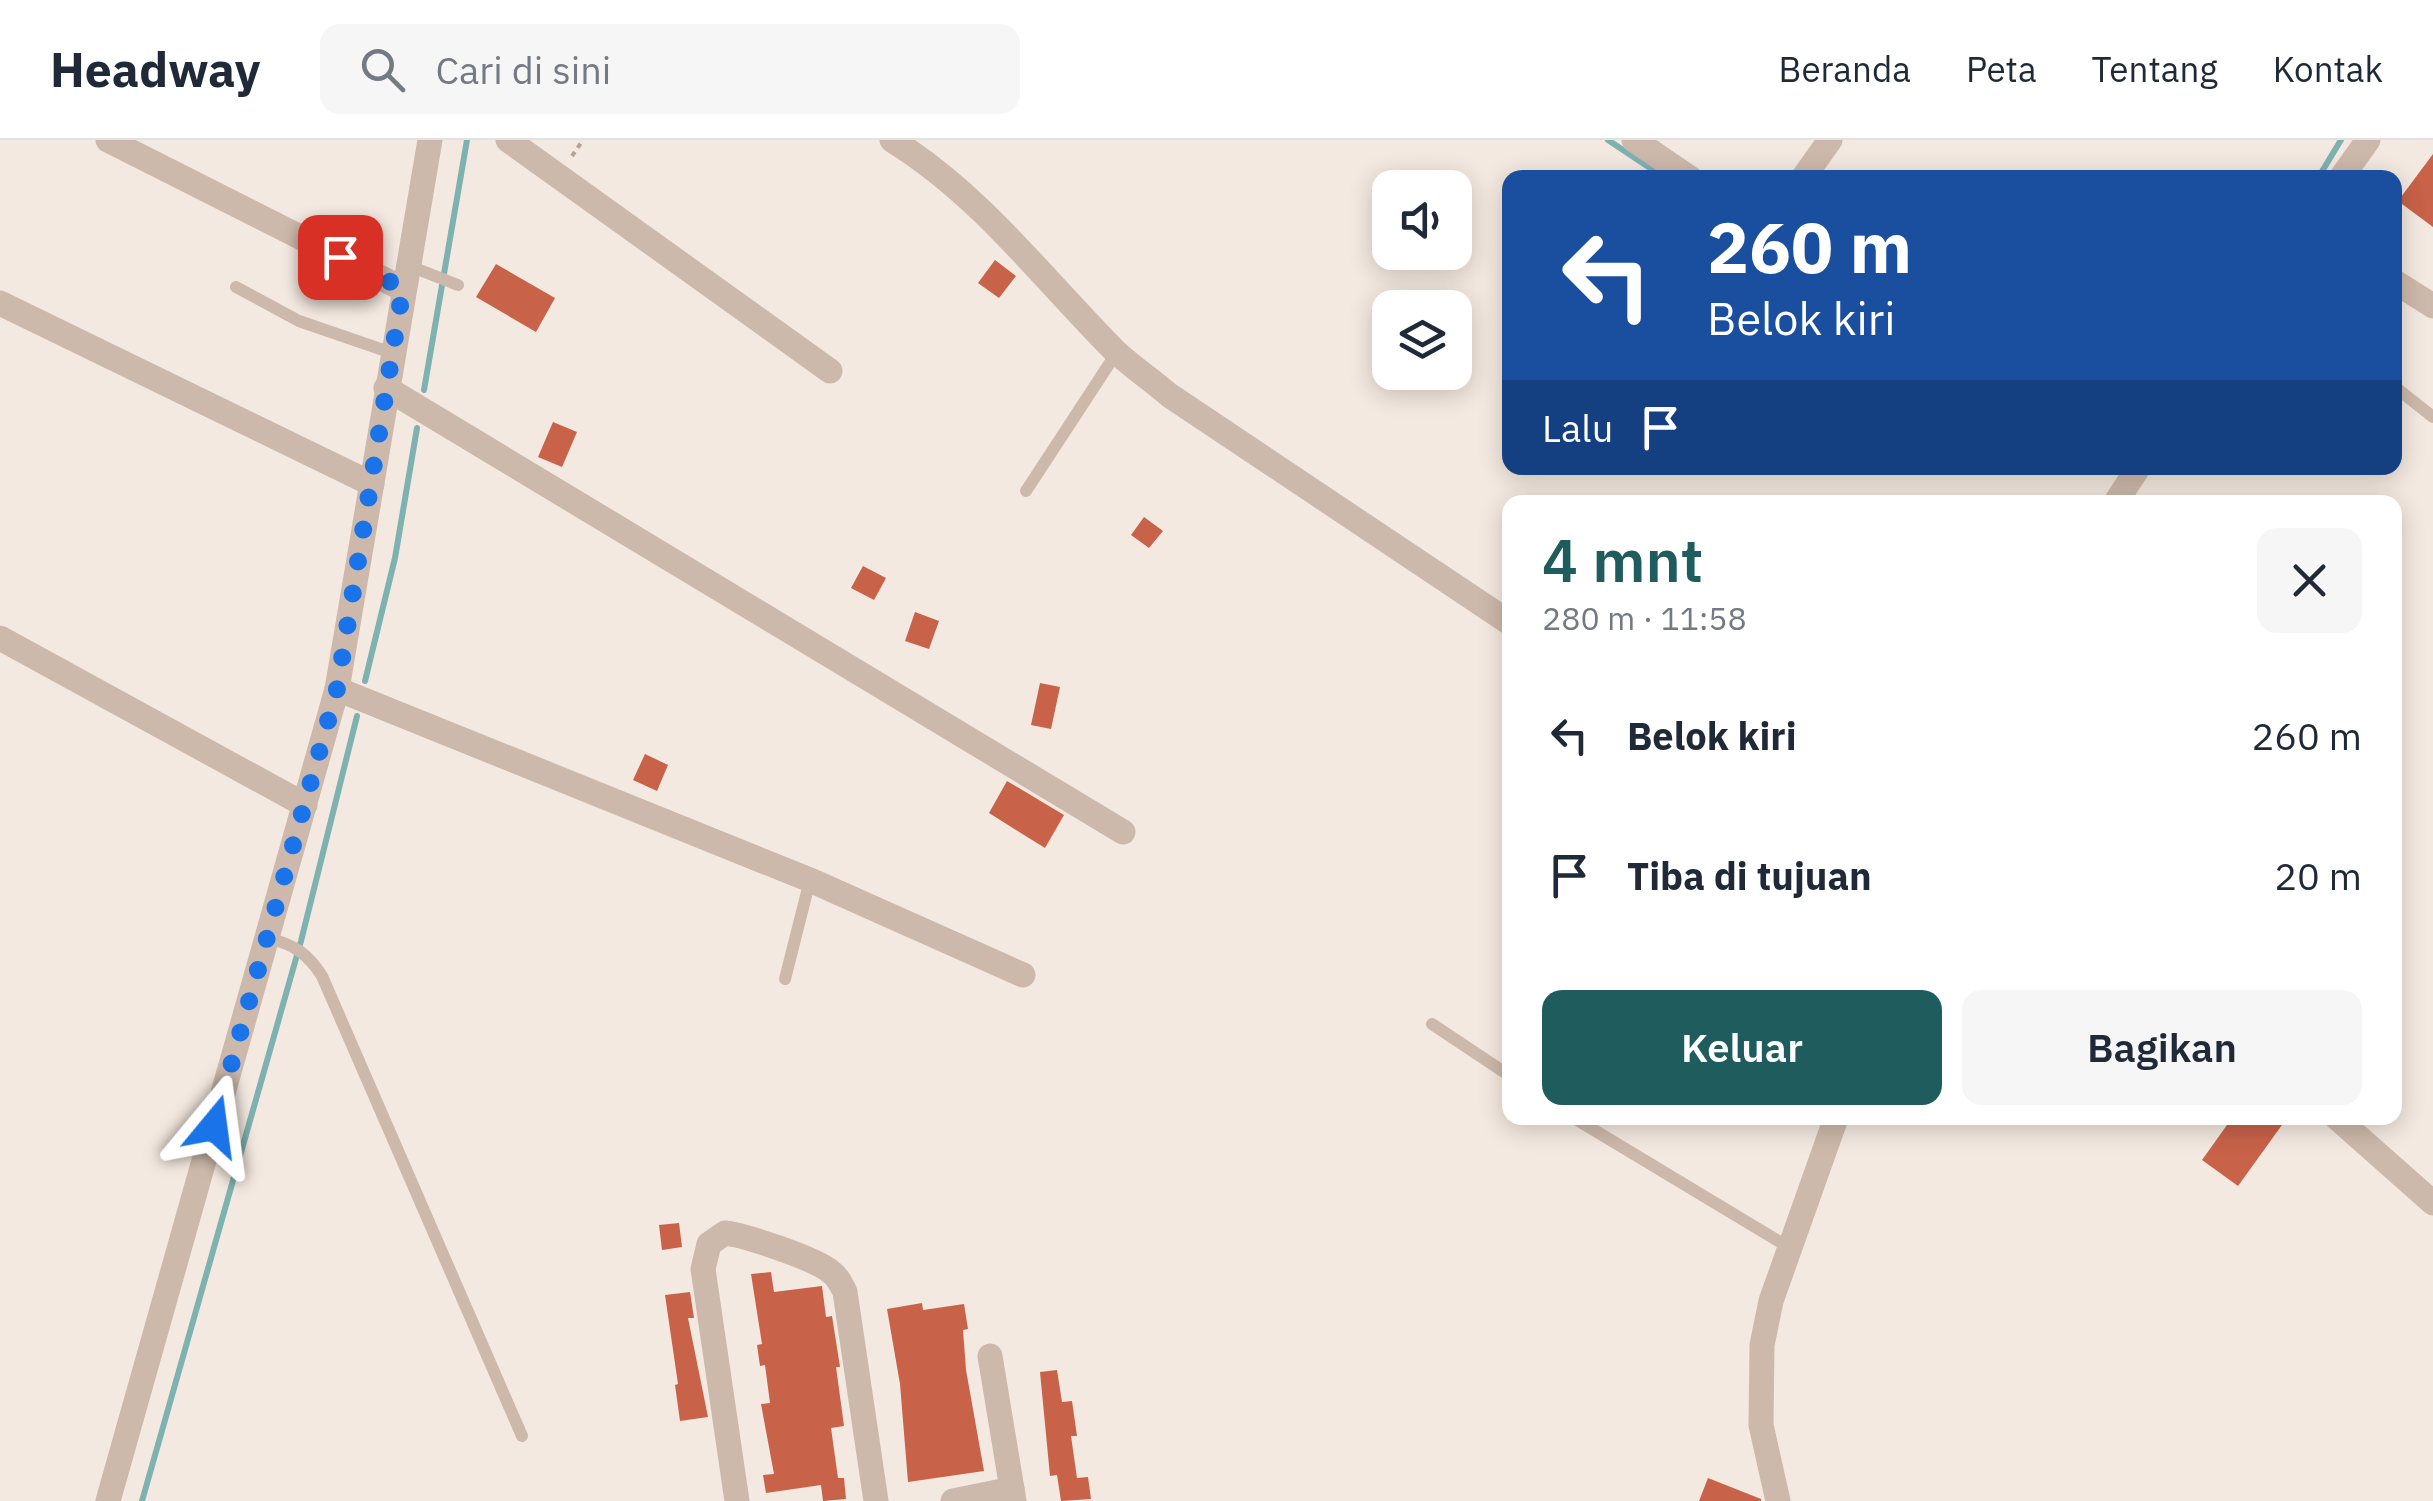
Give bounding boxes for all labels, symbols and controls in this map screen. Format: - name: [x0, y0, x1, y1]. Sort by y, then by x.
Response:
- search box: [320, 24, 1020, 114]
- text: Headway: [50, 38, 260, 100]
- icon: search: [355, 42, 410, 97]
- text: Cari di sini: [435, 45, 611, 94]
- text: Beranda: [1779, 46, 1911, 92]
- text: Peta: [1966, 46, 2037, 92]
- text: Tentang: [2092, 46, 2218, 92]
- text: Kontak: [2273, 46, 2383, 92]
- map controls: [1372, 170, 1472, 390]
- button: sound: [1372, 170, 1472, 270]
- text: 260 m: [1707, 201, 1912, 292]
- icon: left: [1542, 210, 1672, 340]
- pin: [298, 215, 383, 300]
- icon: arrive: [313, 230, 368, 285]
- text: Belok kiri: [1707, 289, 1896, 347]
- button: layers: [1372, 290, 1472, 390]
- icon: arrive: [1633, 400, 1688, 455]
- text: Lalu: [1542, 403, 1613, 452]
- text: 4 mnt: [1542, 520, 1703, 599]
- button: close: [2257, 528, 2362, 633]
- text: 280 m · 11:58: [1542, 597, 1747, 639]
- icon: left: [1542, 708, 1597, 763]
- text: Belok kiri: [1627, 711, 1797, 760]
- text: 260 m: [2251, 711, 2362, 760]
- icon: arrive: [1542, 848, 1597, 903]
- text: Tiba di tujuan: [1627, 851, 1872, 900]
- text: 20 m: [2274, 851, 2362, 900]
- button: Keluar: [1542, 990, 1942, 1105]
- button: Bagikan: [1962, 990, 2362, 1105]
- position arrow: [162, 1074, 266, 1178]

